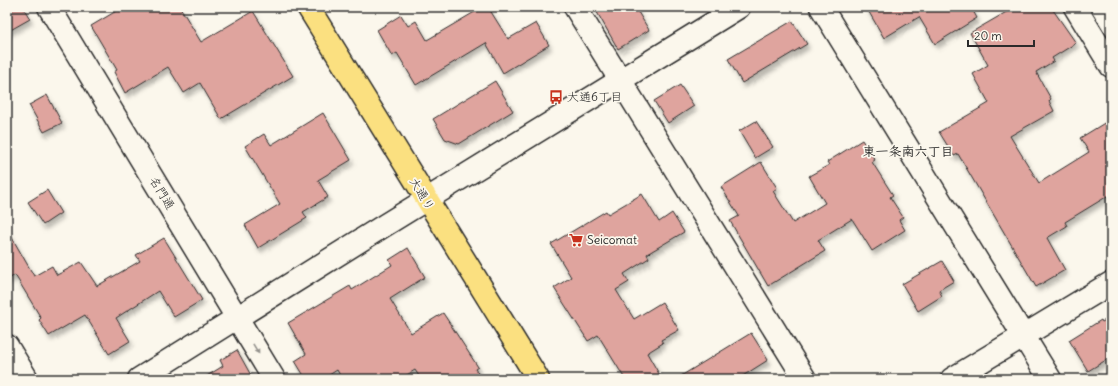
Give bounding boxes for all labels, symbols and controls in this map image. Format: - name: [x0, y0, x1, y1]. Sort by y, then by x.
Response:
- scale bar: [968, 22, 1034, 48]
- text: 20 m: [974, 28, 1002, 43]
- bus stop icon: 大通6丁目: [548, 89, 564, 105]
- place label: 大通6丁目: [567, 89, 622, 104]
- district label: 東一条南六丁目: [862, 143, 954, 160]
- street label: 名門通: [147, 173, 178, 212]
- street label: 大通り: [407, 174, 438, 213]
- supermarket icon: Seicomat: [568, 232, 584, 248]
- place label: Seicomat: [587, 232, 637, 247]
- one-way arrow: [252, 344, 260, 354]

